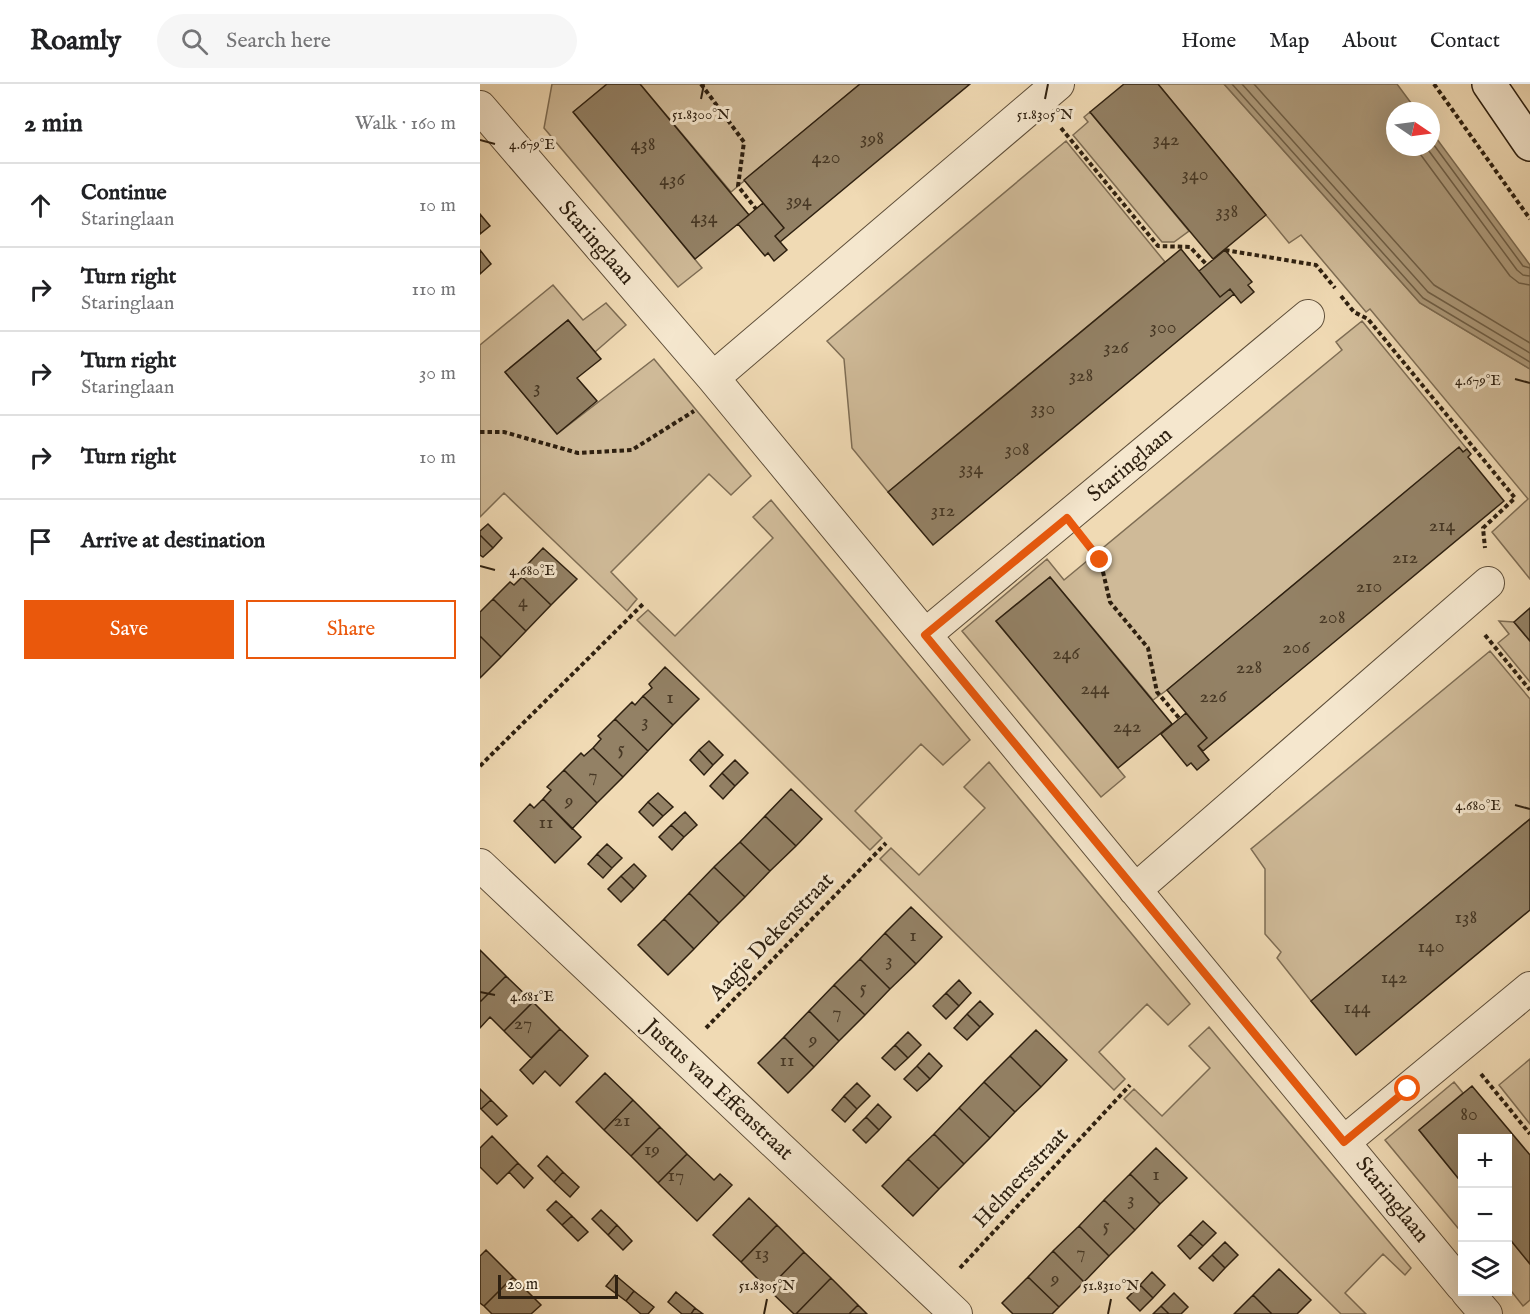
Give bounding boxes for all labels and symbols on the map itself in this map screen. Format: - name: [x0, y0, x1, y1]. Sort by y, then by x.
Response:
- north arrow: [1386, 102, 1440, 156]
- text: 51.8300°N: [672, 105, 730, 124]
- text: 51.8305°N: [1017, 105, 1073, 124]
- house number: 398: [860, 126, 884, 151]
- house number: 342: [1153, 127, 1179, 152]
- house number: 438: [630, 132, 656, 157]
- text: 4.679°E: [509, 135, 555, 154]
- house number: 420: [811, 145, 841, 170]
- house number: 340: [1181, 162, 1209, 187]
- house number: 436: [659, 167, 685, 192]
- house number: 394: [786, 188, 812, 213]
- street label: Staringlaan: [552, 195, 640, 291]
- house number: 338: [1216, 199, 1238, 224]
- house number: 434: [690, 205, 718, 230]
- house number: 300: [1149, 315, 1177, 340]
- house number: 326: [1103, 335, 1129, 360]
- house number: 328: [1069, 363, 1093, 388]
- text: 4.679°E: [1455, 371, 1501, 390]
- house number: 3: [533, 375, 541, 400]
- house number: 330: [1031, 396, 1055, 421]
- street label: Staringlaan: [1082, 421, 1179, 509]
- house number: 308: [1004, 437, 1030, 462]
- house number: 334: [959, 456, 984, 481]
- house number: 312: [931, 498, 955, 523]
- house number: 214: [1429, 513, 1456, 538]
- house number: 212: [1392, 545, 1418, 570]
- route end: [1086, 546, 1112, 572]
- text: 4.680°E: [509, 561, 555, 580]
- house number: 210: [1356, 574, 1382, 599]
- house number: 4: [518, 589, 528, 614]
- house number: 208: [1318, 605, 1346, 630]
- house number: 206: [1282, 635, 1310, 660]
- house number: 246: [1052, 641, 1080, 666]
- house number: 228: [1236, 655, 1262, 680]
- house number: 244: [1081, 676, 1110, 701]
- house number: 226: [1199, 684, 1227, 709]
- house number: 1: [666, 685, 674, 710]
- house number: 3: [641, 709, 649, 734]
- house number: 242: [1113, 714, 1141, 739]
- house number: 5: [617, 736, 625, 761]
- house number: 7: [588, 763, 598, 788]
- house number: 9: [564, 788, 573, 813]
- text: 4.680°E: [1455, 796, 1501, 815]
- house number: 11: [539, 810, 553, 835]
- street label: Aagje Dekenstraat: [703, 867, 841, 1008]
- house number: 138: [1455, 905, 1477, 930]
- house number: 1: [909, 923, 917, 948]
- house number: 140: [1417, 934, 1445, 959]
- house number: 3: [885, 948, 893, 973]
- house number: 142: [1381, 965, 1407, 990]
- house number: 5: [859, 975, 867, 1000]
- text: 4.681°E: [510, 987, 554, 1006]
- house number: 144: [1343, 995, 1371, 1020]
- house number: 7: [832, 1000, 842, 1025]
- house number: 27: [514, 1011, 532, 1036]
- street label: Justus van Effenstraat: [635, 1011, 799, 1167]
- house number: 9: [808, 1027, 817, 1052]
- house number: 11: [780, 1048, 794, 1073]
- route start: [1394, 1075, 1420, 1101]
- house number: 80: [1460, 1102, 1478, 1127]
- house number: 21: [614, 1108, 630, 1133]
- street label: Helmersstraat: [967, 1122, 1075, 1234]
- house number: 19: [644, 1137, 660, 1162]
- street label: Staringlaan: [1349, 1151, 1435, 1249]
- house number: 1: [1152, 1162, 1160, 1187]
- house number: 17: [668, 1163, 684, 1188]
- house number: 3: [1127, 1187, 1135, 1212]
- house number: 5: [1102, 1213, 1110, 1238]
- house number: 7: [1076, 1240, 1086, 1265]
- house number: 13: [755, 1241, 769, 1266]
- house number: 9: [1050, 1266, 1059, 1291]
- scale bar: [498, 1272, 618, 1300]
- text: 51.8305°N: [739, 1276, 795, 1295]
- text: 51.8310°N: [1083, 1276, 1139, 1295]

